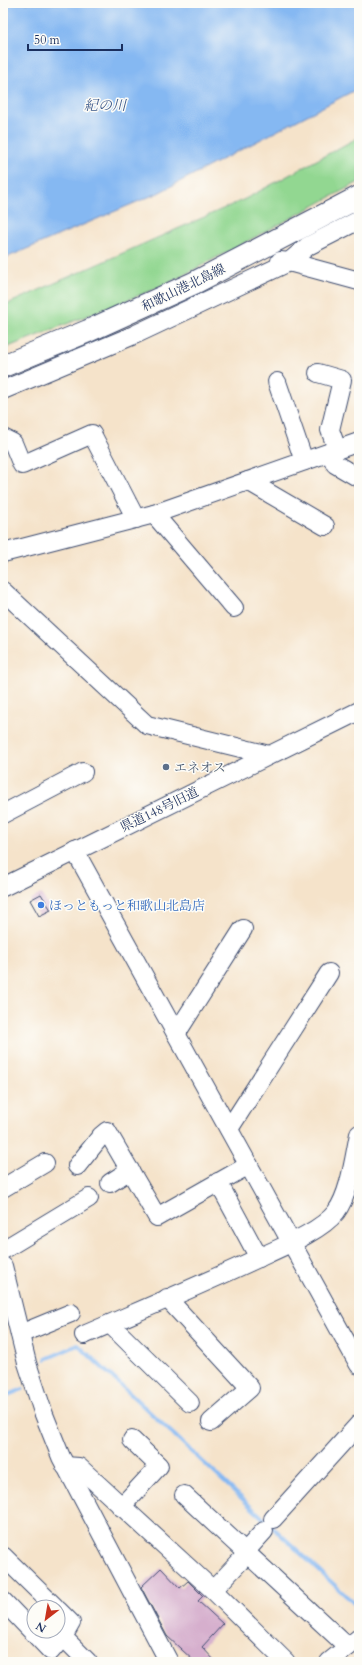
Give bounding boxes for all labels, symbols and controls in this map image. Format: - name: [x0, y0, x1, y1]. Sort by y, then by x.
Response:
- scale bar: [28, 26, 122, 52]
- text: 50 m: [34, 32, 61, 48]
- water label: 紀の川: [84, 96, 128, 115]
- street label: 和歌山港北島線: [139, 260, 228, 316]
- place label: エネオス: [174, 759, 226, 777]
- marker: エネオス: [161, 762, 171, 772]
- street label: 県道148号旧道: [117, 783, 202, 837]
- place label: ほっともっと和歌山北島店: [49, 897, 205, 915]
- marker: ほっともっと和歌山北島店: [36, 900, 46, 910]
- north arrow: [26, 1599, 66, 1639]
- text: N: [33, 1618, 49, 1636]

